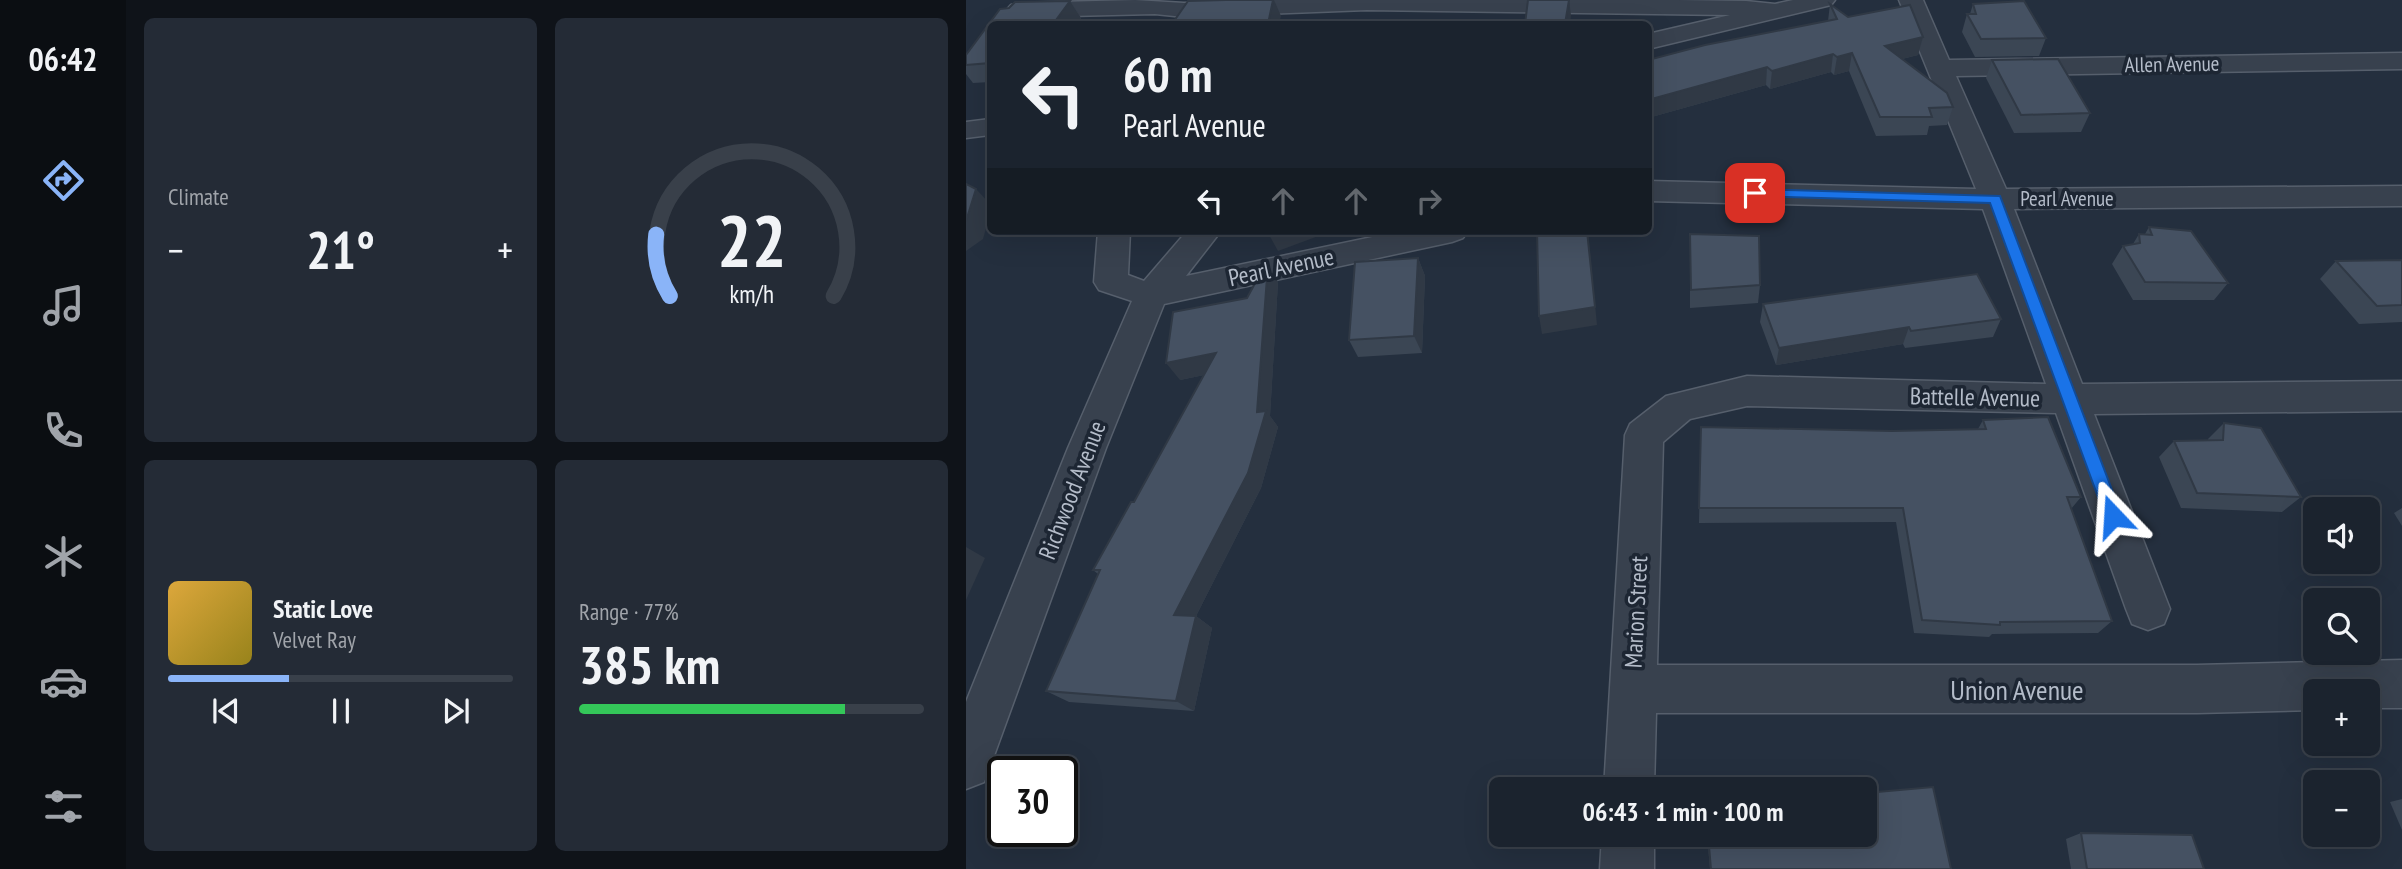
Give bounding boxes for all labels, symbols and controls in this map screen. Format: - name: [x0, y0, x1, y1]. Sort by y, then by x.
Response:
- text: 06:42: [28, 38, 98, 80]
- text: 60 m: [1123, 42, 1212, 106]
- icon: left: [1008, 49, 1099, 140]
- street label: Allen Avenue: [2124, 50, 2220, 78]
- text: Pearl Avenue: [1123, 104, 1266, 146]
- icon: directions: [39, 156, 88, 205]
- pin: [1725, 163, 1785, 223]
- icon: arrive: [1736, 174, 1774, 212]
- text: Climate: [168, 182, 229, 211]
- icon: left: [1191, 182, 1229, 220]
- icon: ahead: [1264, 182, 1302, 220]
- icon: ahead: [1337, 182, 1375, 220]
- icon: right: [1410, 182, 1448, 220]
- street label: Pearl Avenue: [2020, 185, 2114, 212]
- text: 22: [717, 192, 786, 286]
- text: 21°: [306, 216, 375, 283]
- text: −: [168, 225, 184, 274]
- text: +: [497, 225, 513, 274]
- street label: Pearl Avenue: [1225, 241, 1337, 293]
- text: km/h: [729, 278, 774, 310]
- icon: music: [39, 281, 88, 330]
- street label: Battelle Avenue: [1910, 380, 2040, 414]
- icon: phone: [39, 406, 88, 455]
- street label: Richwood Avenue: [1031, 416, 1113, 564]
- position arrow: [2076, 479, 2150, 553]
- map controls: [2303, 497, 2380, 847]
- button: sound: [2303, 497, 2380, 574]
- icon: climate: [39, 532, 88, 581]
- street label: Marion Street: [1618, 555, 1654, 669]
- button: search: [2303, 588, 2380, 665]
- text: Static Love: [273, 592, 373, 625]
- text: Range · 77%: [579, 597, 679, 626]
- text: Velvet Ray: [273, 625, 356, 654]
- text: 385 km: [579, 631, 720, 698]
- icon: car: [39, 657, 88, 706]
- street label: Union Avenue: [1950, 671, 2084, 708]
- button: +: [2303, 679, 2380, 756]
- icon: previous: [207, 692, 245, 730]
- icon: pause: [322, 692, 360, 730]
- icon: next: [437, 692, 475, 730]
- speed limit sign: 30: [987, 756, 1078, 847]
- button: −: [2303, 770, 2380, 847]
- icon: filters: [39, 782, 88, 831]
- text: 06:43 · 1 min · 100 m: [1583, 795, 1783, 828]

